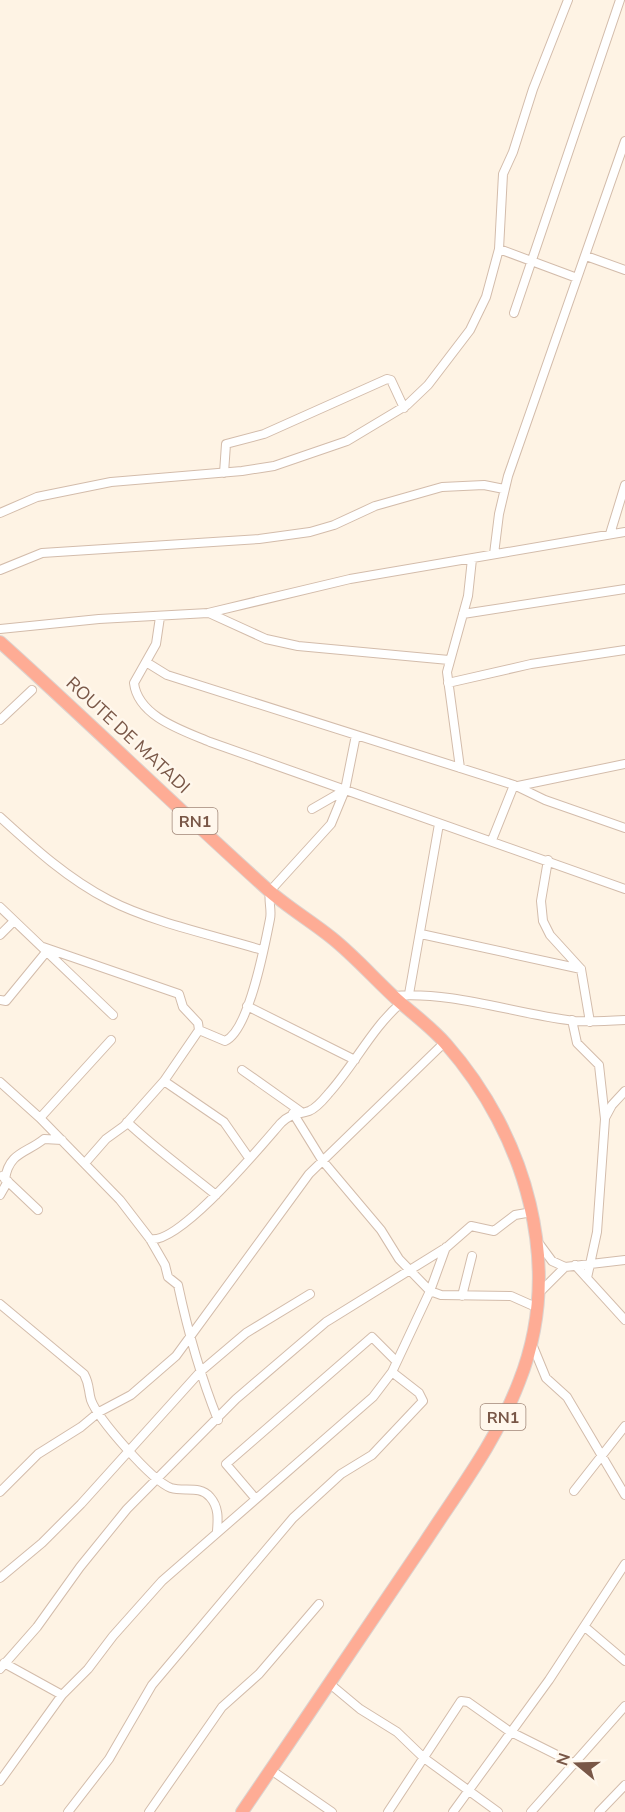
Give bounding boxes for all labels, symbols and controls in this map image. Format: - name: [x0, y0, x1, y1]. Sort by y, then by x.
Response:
- street label: ROUTE DE MATADI: [61, 671, 195, 799]
- road number: RN1: [172, 808, 218, 834]
- road number: RN1: [480, 1404, 526, 1430]
- north arrow: [547, 1734, 607, 1794]
- text: N: [551, 1750, 576, 1769]

